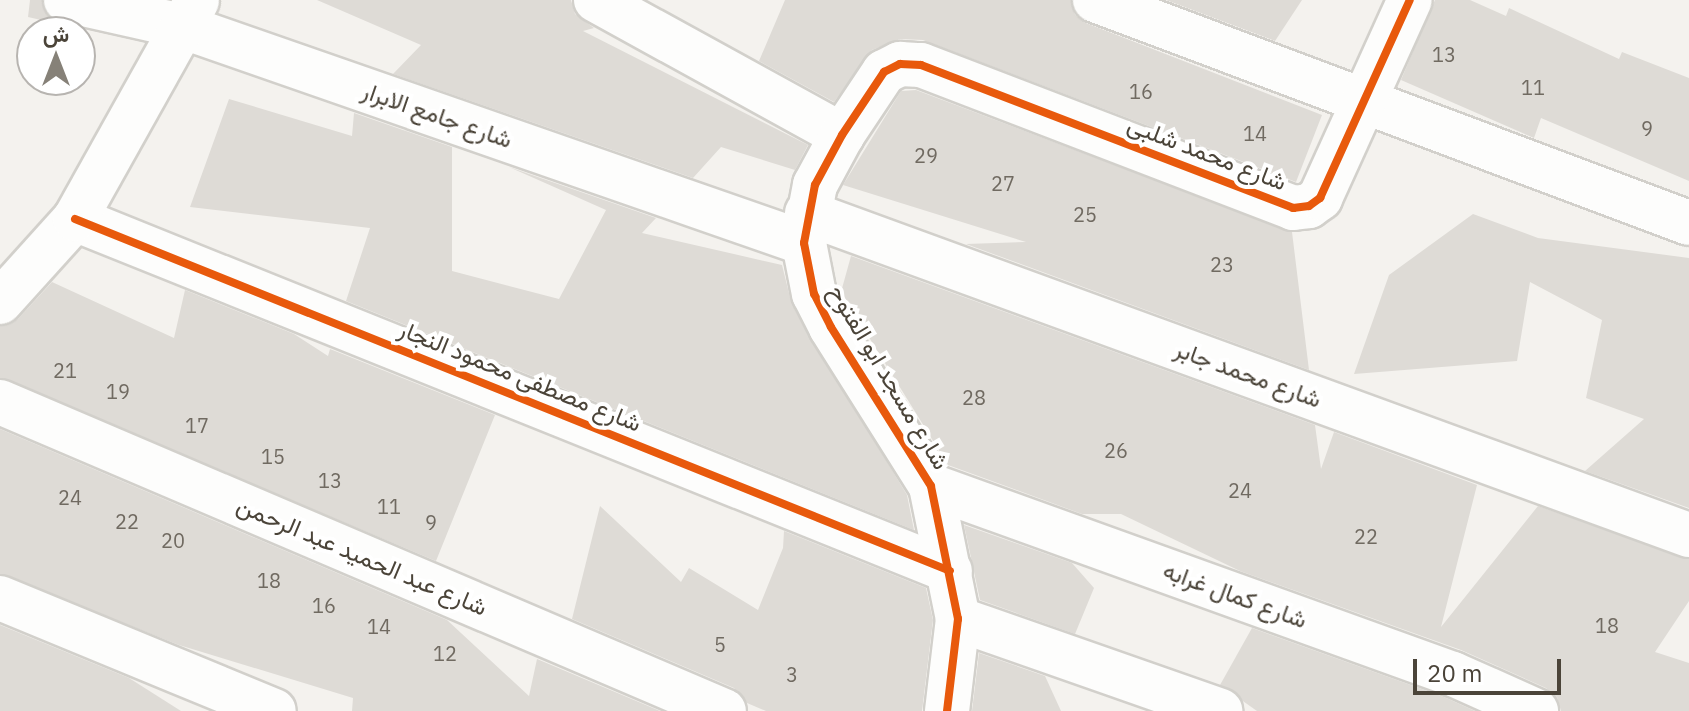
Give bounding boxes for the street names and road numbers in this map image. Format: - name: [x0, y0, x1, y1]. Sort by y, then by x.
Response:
- street label: شارع جامع الابرار: [358, 76, 516, 154]
- street label: شارع محمد شلبى: [1123, 109, 1291, 197]
- street label: شارع مسجد ابو الفتوح: [822, 279, 956, 475]
- street label: شارع مصطفى محمود النجار: [395, 314, 645, 438]
- street label: شارع محمد جابر: [1171, 334, 1325, 414]
- street label: شارع عبد الحميد عبد الرحمن: [232, 490, 492, 622]
- street label: شارع كمال غرابه: [1159, 556, 1311, 634]

